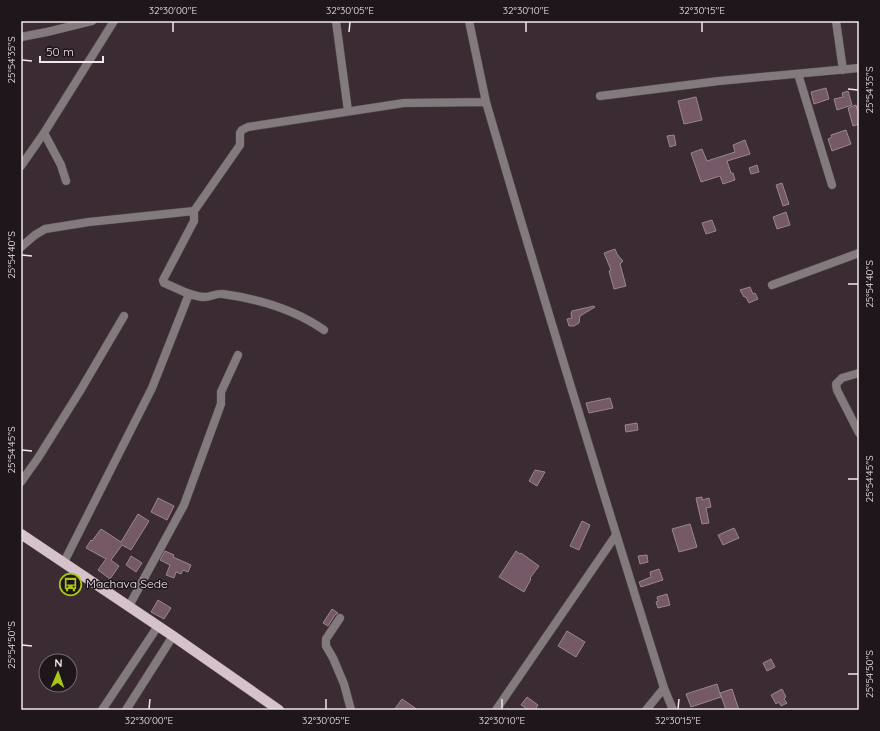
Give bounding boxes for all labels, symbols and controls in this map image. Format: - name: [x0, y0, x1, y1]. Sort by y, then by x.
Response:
- text: 32°30'00"E: [149, 4, 198, 17]
- text: 32°30'05"E: [326, 4, 374, 17]
- text: 32°30'10"E: [503, 4, 550, 17]
- text: 32°30'15"E: [679, 4, 725, 17]
- text: 25°54'35"S: [5, 36, 18, 84]
- scale bar: [40, 38, 103, 64]
- text: 50 m: [46, 44, 74, 59]
- text: 25°54'35"S: [863, 66, 876, 114]
- text: 25°54'40"S: [5, 231, 18, 279]
- text: 25°54'40"S: [863, 260, 876, 308]
- text: 25°54'45"S: [5, 426, 18, 474]
- text: 25°54'45"S: [863, 455, 876, 503]
- bus stop icon: Machava Sede: [57, 571, 83, 597]
- place label: Machava Sede: [86, 576, 168, 591]
- text: 25°54'50"S: [5, 621, 18, 669]
- text: 25°54'50"S: [863, 650, 876, 698]
- north arrow: [38, 653, 78, 693]
- text: N: [54, 656, 63, 670]
- text: 32°30'00"E: [125, 714, 174, 727]
- text: 32°30'05"E: [302, 714, 350, 727]
- text: 32°30'10"E: [479, 714, 526, 727]
- text: 32°30'15"E: [655, 714, 701, 727]

